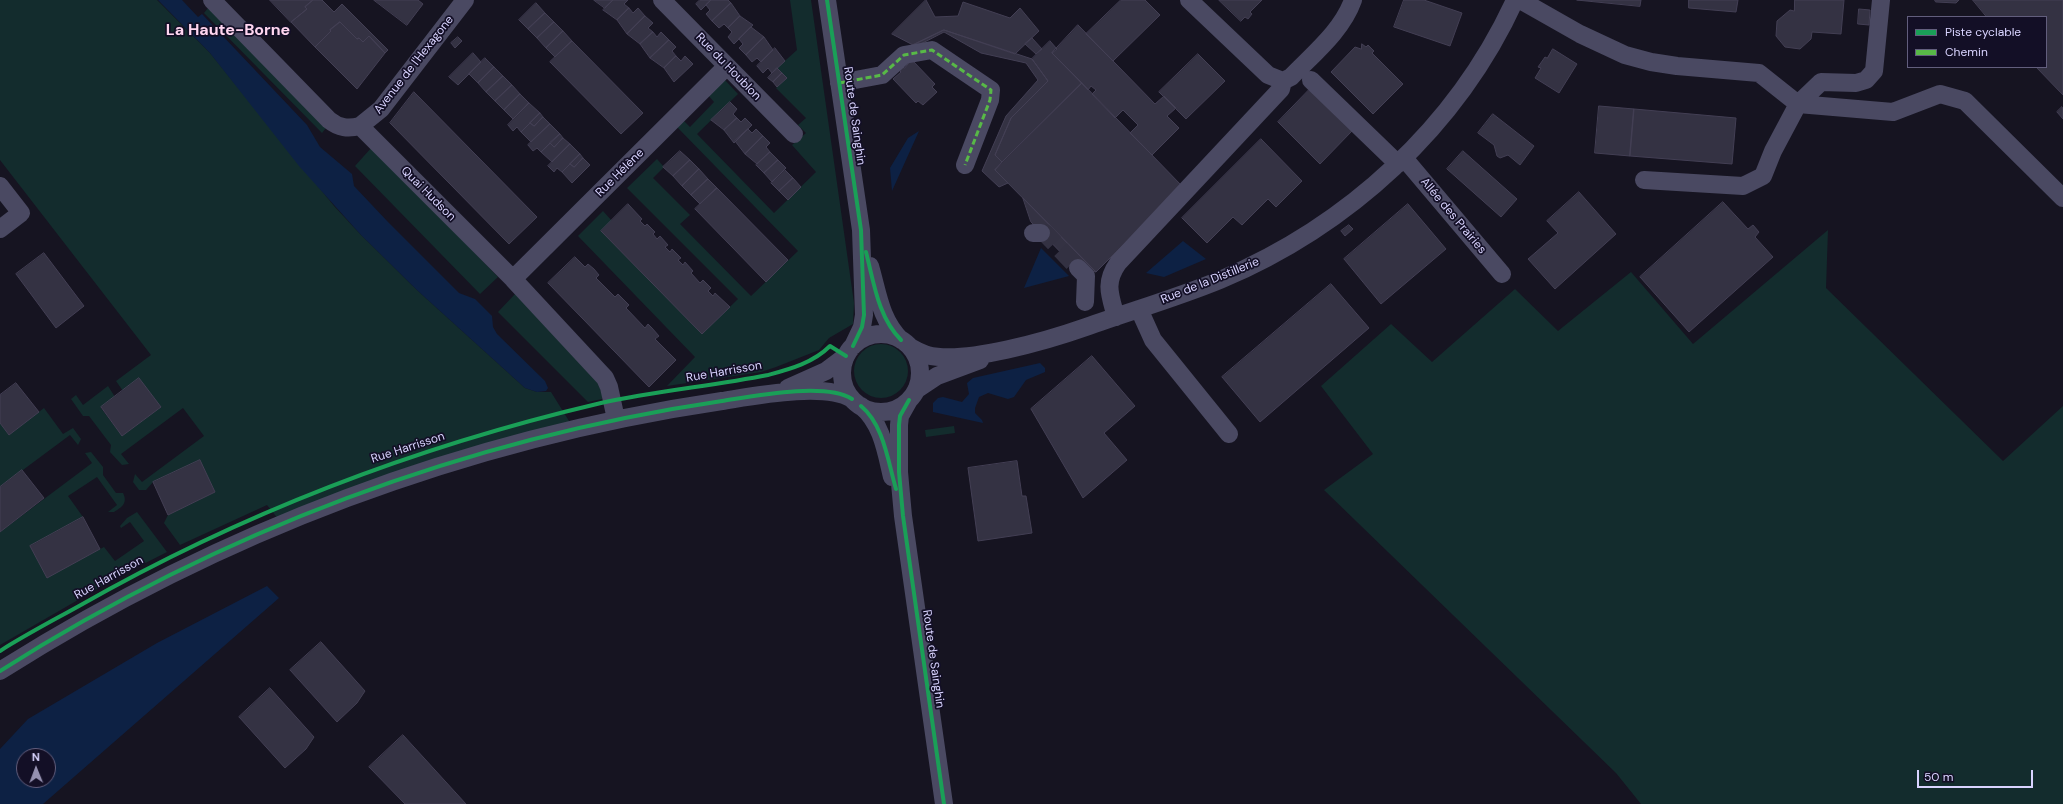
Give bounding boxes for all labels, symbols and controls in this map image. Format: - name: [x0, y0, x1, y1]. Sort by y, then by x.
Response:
- street label: Avenue de l'Hexagone: [371, 13, 457, 117]
- legend: [1907, 16, 2047, 68]
- district label: La Haute-Borne: [166, 21, 290, 41]
- text: Piste cyclable: [1945, 24, 2021, 40]
- street label: Rue du Houblon: [692, 30, 764, 104]
- text: Chemin: [1945, 44, 1988, 60]
- street label: Route de Sainghin: [840, 66, 868, 166]
- street label: Rue Hélène: [593, 146, 647, 200]
- street label: Quai Hudson: [398, 164, 458, 224]
- street label: Allée des Prairies: [1417, 175, 1489, 257]
- street label: Rue de la Distillerie: [1159, 255, 1261, 307]
- street label: Rue Harrisson: [685, 358, 763, 386]
- street label: Rue Harrisson: [369, 429, 447, 467]
- street label: Rue Harrisson: [72, 553, 146, 603]
- street label: Route de Sainghin: [919, 609, 947, 709]
- north arrow: [16, 748, 56, 788]
- text: N: [32, 750, 40, 764]
- scale bar: [1919, 762, 2035, 788]
- text: 50 m: [1924, 769, 1953, 785]

